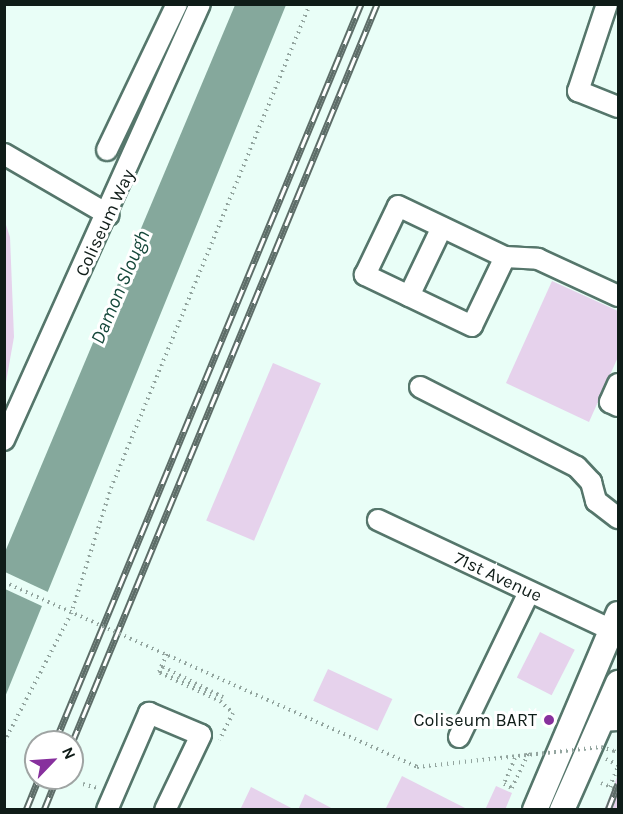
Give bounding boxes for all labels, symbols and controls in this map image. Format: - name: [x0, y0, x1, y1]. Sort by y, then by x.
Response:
- street label: Coliseum Way: [71, 166, 139, 280]
- water label: Damon Slough: [85, 226, 155, 348]
- street label: 71st Avenue: [451, 547, 545, 607]
- place label: Coliseum BART: [413, 709, 537, 731]
- marker: Coliseum BART: [542, 713, 556, 727]
- north arrow: [24, 730, 84, 790]
- text: N: [58, 744, 80, 762]

